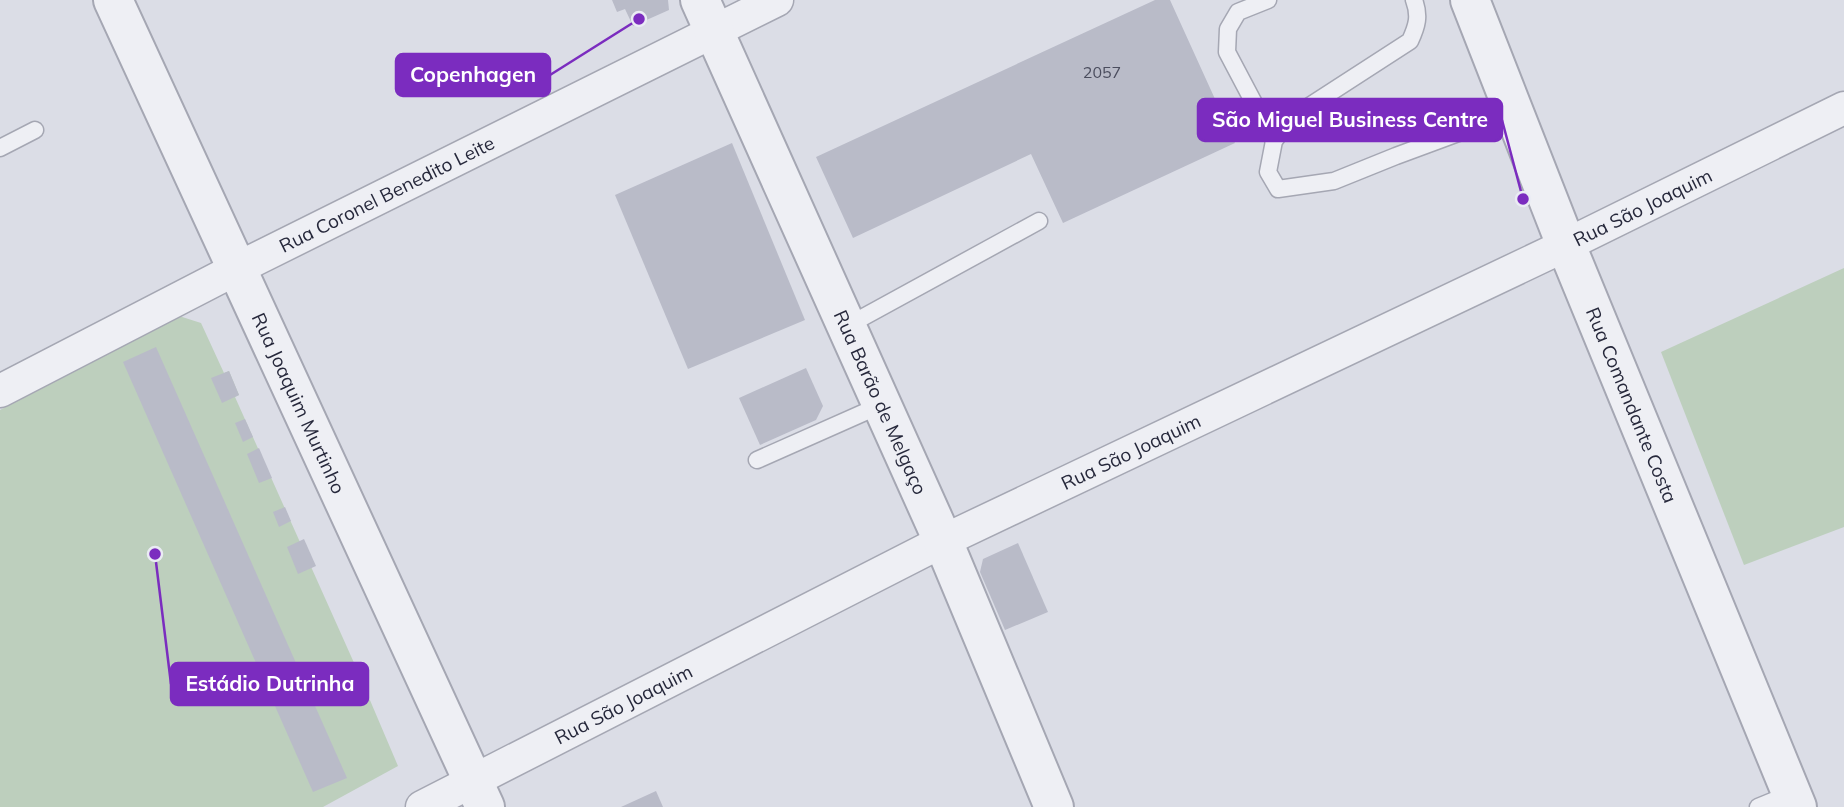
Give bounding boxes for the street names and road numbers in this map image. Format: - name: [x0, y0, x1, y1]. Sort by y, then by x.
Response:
- street label: Rua Coronel Benedito Leite: [275, 130, 498, 258]
- street label: Rua São Joaquim: [1569, 163, 1716, 252]
- street label: Rua Comandante Costa: [1581, 303, 1683, 506]
- street label: Rua Barão de Melgaço: [829, 306, 933, 498]
- street label: Rua Joaquim Murtinho: [247, 309, 351, 498]
- street label: Rua São Joaquim: [1057, 408, 1205, 495]
- street label: Rua São Joaquim: [550, 659, 696, 749]

